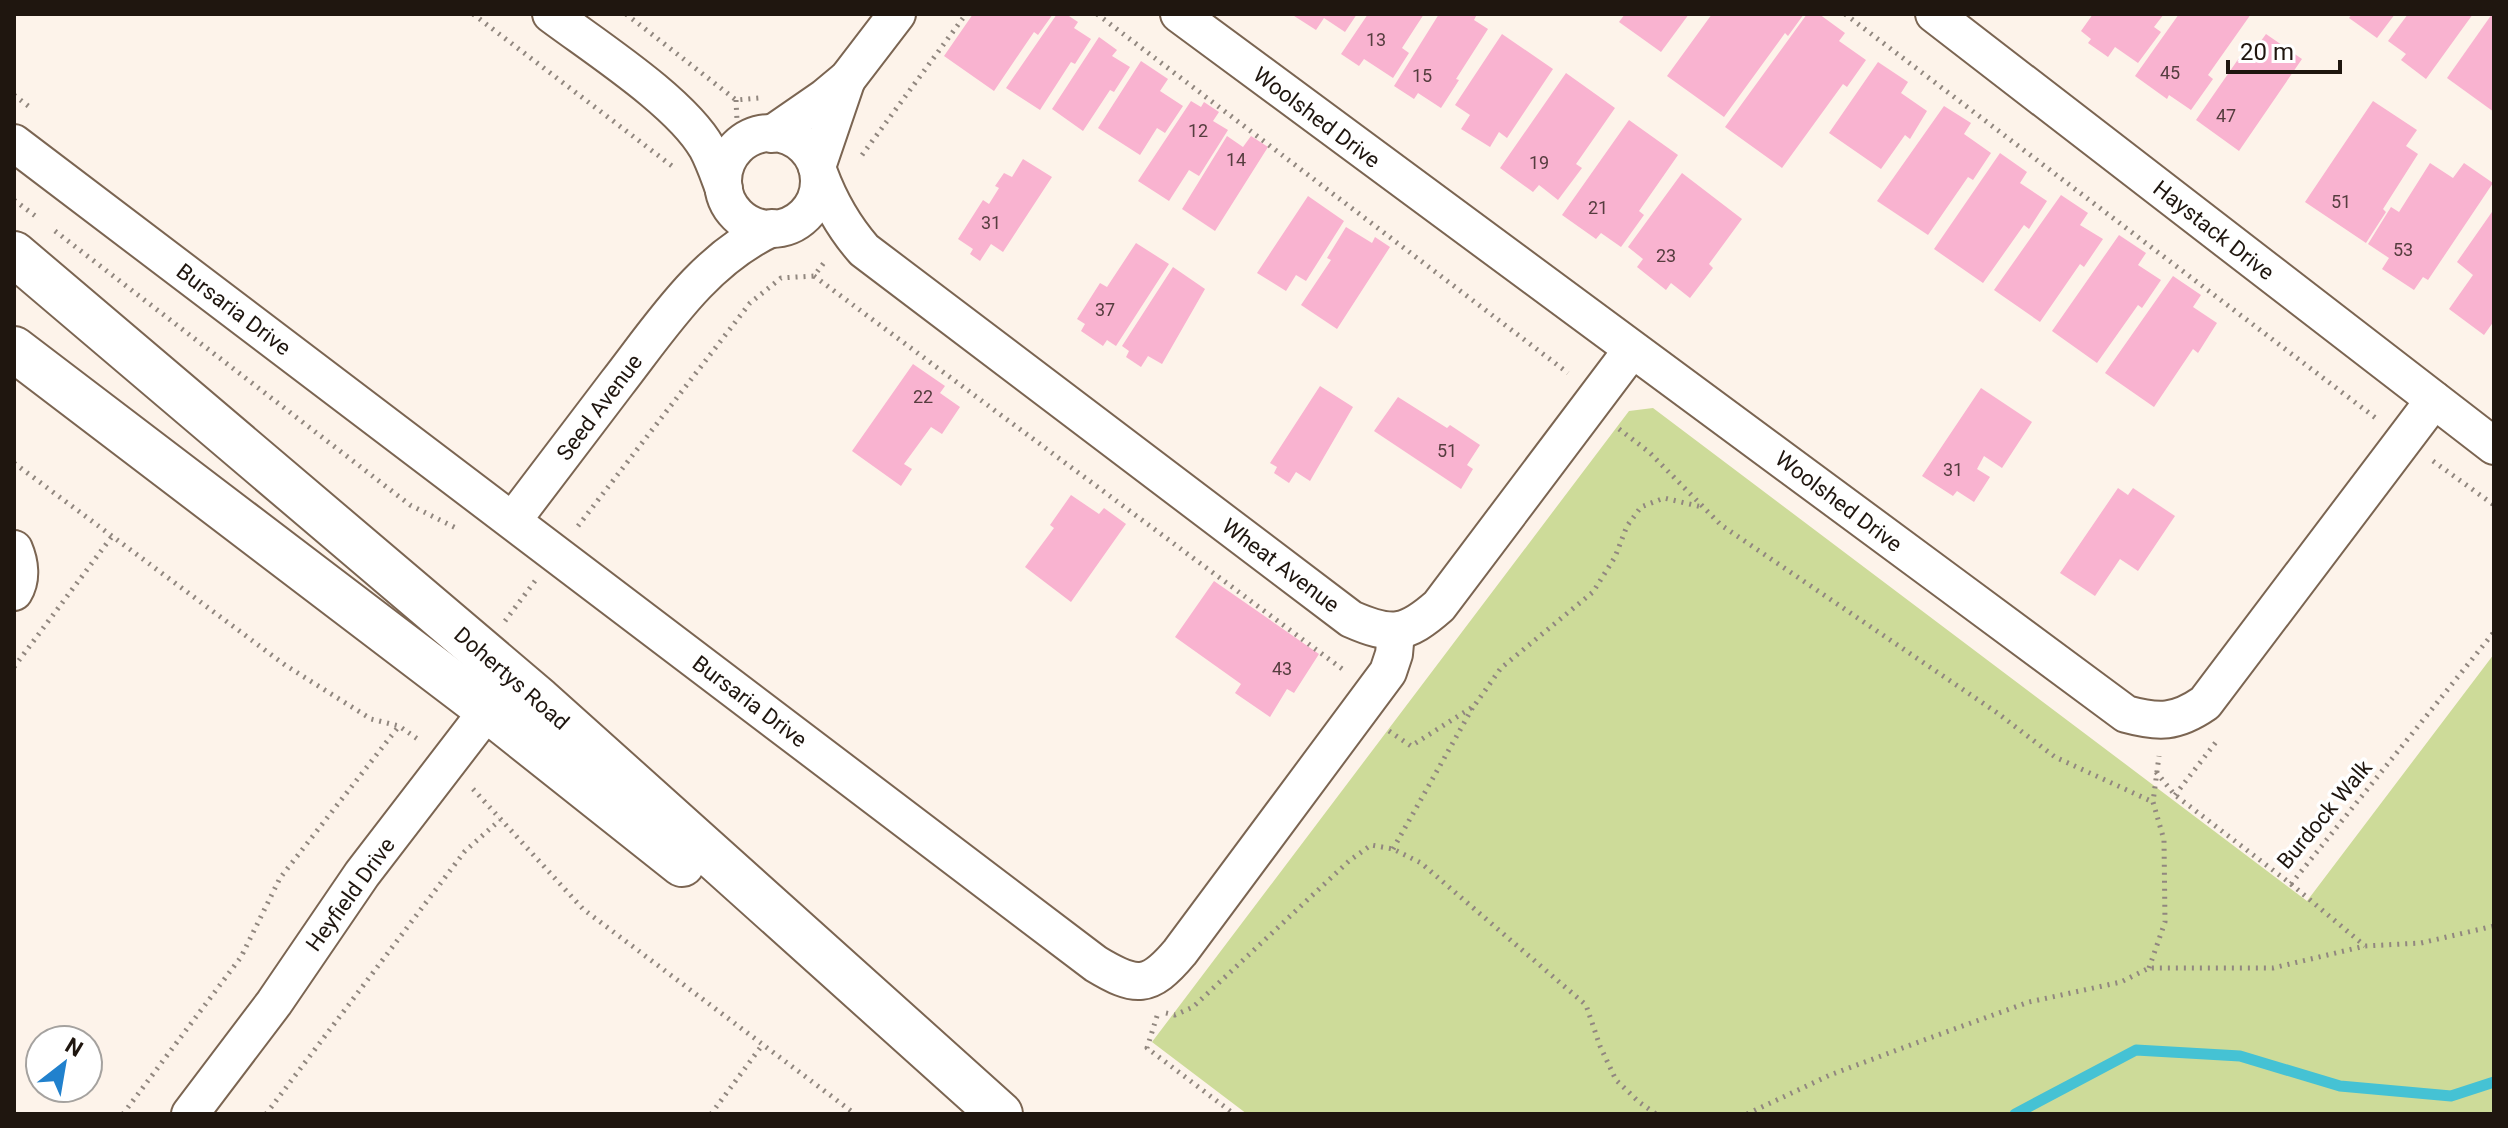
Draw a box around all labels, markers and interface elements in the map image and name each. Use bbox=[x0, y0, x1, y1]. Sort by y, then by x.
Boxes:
scale bar bbox=[2228, 24, 2340, 74]
house number: 13 bbox=[1366, 29, 1386, 50]
text: 20 m bbox=[2240, 38, 2294, 66]
street label: Woolshed Drive bbox=[1248, 62, 1385, 173]
house number: 45 bbox=[2160, 62, 2180, 83]
house number: 15 bbox=[1412, 65, 1432, 86]
house number: 47 bbox=[2216, 105, 2236, 126]
house number: 12 bbox=[1188, 120, 1208, 141]
house number: 14 bbox=[1226, 149, 1246, 170]
house number: 19 bbox=[1529, 152, 1549, 173]
street label: Haystack Drive bbox=[2148, 176, 2279, 285]
house number: 51 bbox=[2331, 191, 2351, 212]
house number: 21 bbox=[1588, 197, 1608, 218]
house number: 31 bbox=[981, 212, 1001, 233]
house number: 53 bbox=[2393, 239, 2413, 260]
house number: 23 bbox=[1656, 245, 1676, 266]
street label: Bursaria Drive bbox=[172, 258, 296, 360]
house number: 37 bbox=[1095, 299, 1115, 320]
street label: Seed Avenue bbox=[551, 349, 647, 465]
house number: 22 bbox=[913, 386, 933, 407]
house number: 51 bbox=[1437, 440, 1457, 461]
street label: Woolshed Drive bbox=[1770, 446, 1907, 557]
house number: 31 bbox=[1943, 459, 1963, 480]
street label: Wheat Avenue bbox=[1217, 513, 1344, 617]
street label: Dohertys Road bbox=[449, 622, 574, 735]
street label: Bursaria Drive bbox=[688, 650, 812, 752]
house number: 43 bbox=[1272, 658, 1292, 679]
street label: Burdock Walk bbox=[2272, 754, 2378, 874]
street label: Heyfield Drive bbox=[301, 833, 400, 956]
north arrow bbox=[24, 1024, 104, 1104]
text: N bbox=[61, 1033, 87, 1062]

